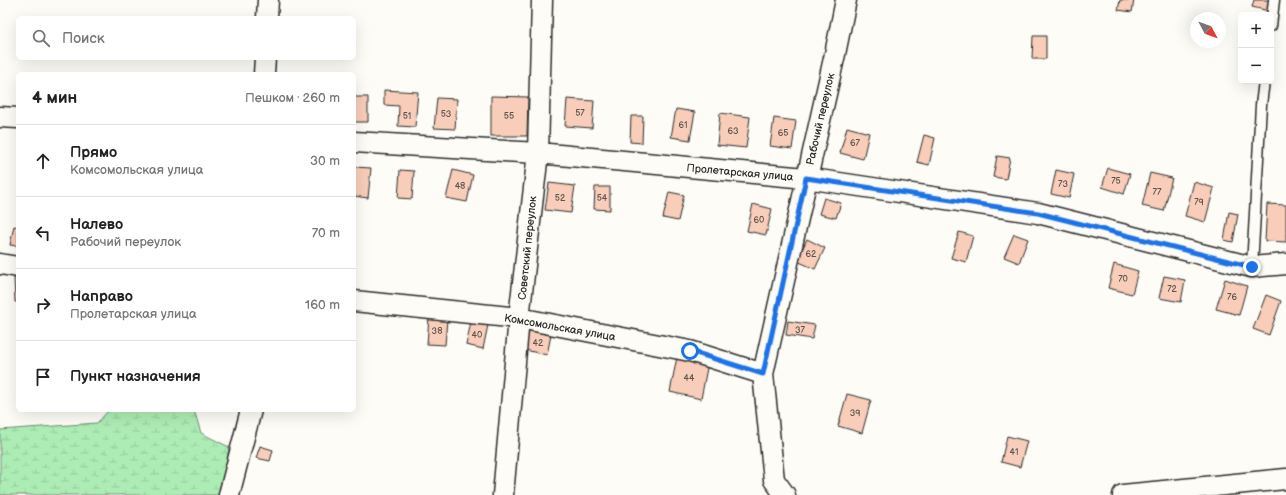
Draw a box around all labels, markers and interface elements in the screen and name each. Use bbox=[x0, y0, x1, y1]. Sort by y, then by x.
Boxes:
north arrow bbox=[1190, 12, 1226, 48]
map controls bbox=[1238, 12, 1274, 84]
button: + bbox=[1238, 12, 1274, 48]
search box bbox=[16, 16, 356, 60]
icon: search bbox=[30, 27, 52, 49]
text: Поиск bbox=[62, 29, 105, 48]
button: − bbox=[1238, 48, 1274, 84]
street label: Рабочий переулок bbox=[804, 72, 837, 166]
text: 4 мин bbox=[32, 88, 77, 108]
text: Пешком · 260 m bbox=[245, 90, 340, 106]
house number: 57 bbox=[575, 108, 585, 119]
house number: 53 bbox=[441, 109, 452, 120]
house number: 51 bbox=[403, 111, 411, 122]
house number: 55 bbox=[504, 111, 514, 122]
house number: 61 bbox=[679, 120, 687, 131]
house number: 63 bbox=[727, 126, 739, 137]
house number: 65 bbox=[778, 128, 788, 139]
house number: 67 bbox=[850, 138, 861, 149]
text: Прямо bbox=[70, 143, 117, 162]
icon: ahead bbox=[32, 150, 54, 172]
text: 30 m bbox=[310, 153, 340, 169]
street label: Пролетарская улица bbox=[686, 161, 794, 184]
text: Комсомольская улица bbox=[70, 162, 203, 178]
house number: 75 bbox=[1111, 176, 1121, 187]
house number: 73 bbox=[1058, 179, 1068, 190]
house number: 48 bbox=[455, 181, 465, 192]
house number: 77 bbox=[1153, 187, 1162, 198]
house number: 52 bbox=[555, 193, 566, 204]
house number: 54 bbox=[597, 193, 608, 204]
street label: Советский переулок bbox=[516, 195, 539, 301]
house number: 79 bbox=[1194, 197, 1204, 208]
text: Налево bbox=[70, 215, 123, 234]
house number: 60 bbox=[754, 215, 764, 226]
icon: left bbox=[32, 222, 54, 244]
text: 70 m bbox=[312, 225, 340, 241]
text: Рабочий переулок bbox=[70, 234, 181, 250]
house number: 62 bbox=[806, 249, 817, 260]
route end bbox=[1243, 258, 1261, 276]
house number: 70 bbox=[1118, 274, 1128, 285]
house number: 72 bbox=[1167, 284, 1178, 295]
text: Направо bbox=[70, 287, 133, 306]
house number: 76 bbox=[1227, 292, 1237, 303]
icon: right bbox=[32, 294, 54, 316]
text: 160 m bbox=[305, 297, 340, 313]
text: Пролетарская улица bbox=[70, 306, 197, 322]
street label: Комсомольская улица bbox=[503, 311, 617, 344]
house number: 37 bbox=[795, 325, 806, 336]
house number: 38 bbox=[432, 326, 442, 337]
house number: 40 bbox=[472, 330, 482, 341]
house number: 42 bbox=[533, 338, 544, 349]
route start bbox=[681, 342, 699, 360]
icon: arrive bbox=[32, 366, 54, 388]
text: Пункт назначения bbox=[70, 367, 201, 386]
house number: 44 bbox=[684, 373, 695, 384]
house number: 39 bbox=[850, 408, 860, 419]
house number: 41 bbox=[1010, 447, 1018, 458]

